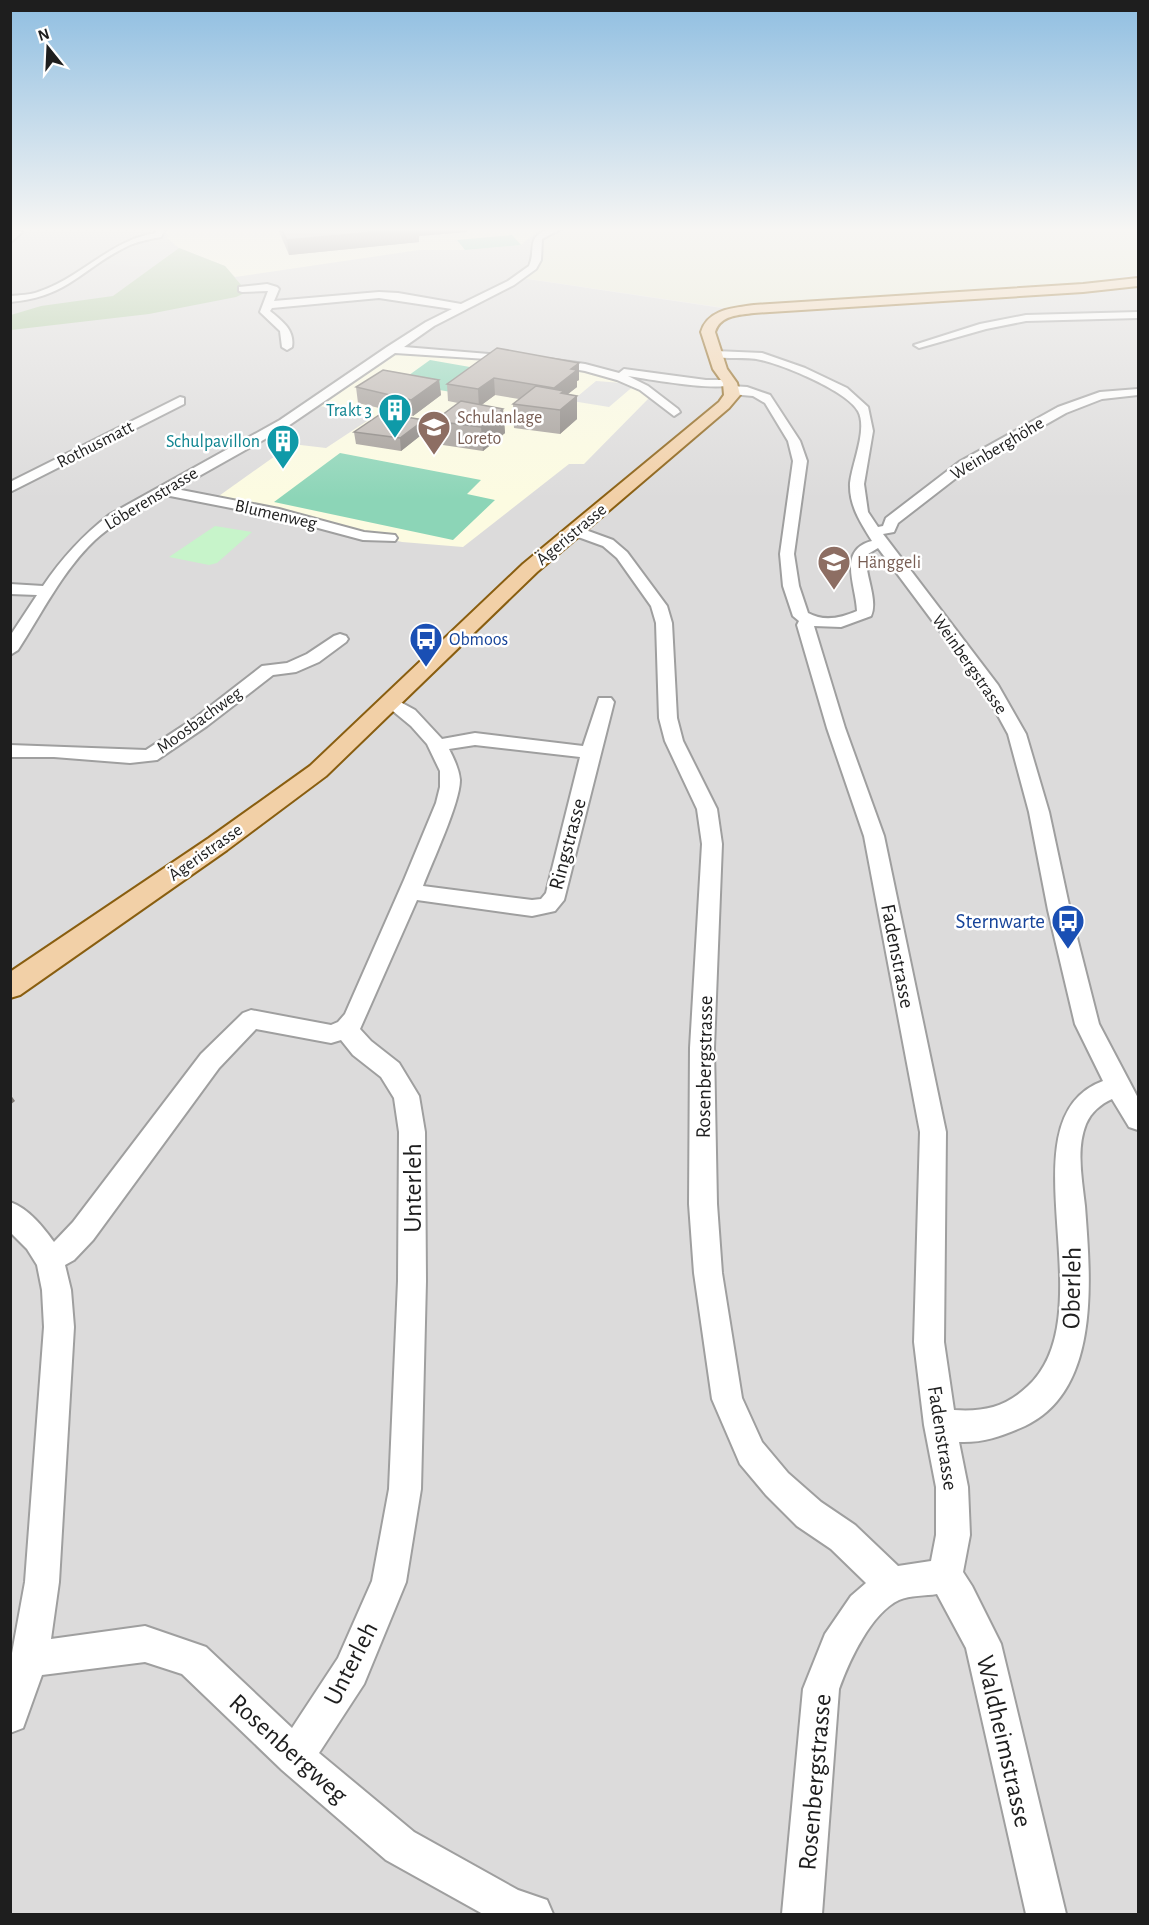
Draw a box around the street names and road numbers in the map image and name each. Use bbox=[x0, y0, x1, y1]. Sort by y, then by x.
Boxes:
street label: Weinberghöhe bbox=[948, 414, 1047, 484]
street label: Rothusmatt bbox=[54, 418, 137, 472]
street label: Löberenstrasse bbox=[102, 464, 201, 534]
street label: Blumenweg bbox=[233, 497, 319, 533]
street label: Ägeristrasse bbox=[532, 499, 610, 569]
street label: Weinbergstrasse bbox=[928, 611, 1010, 718]
street label: Moosbachweg bbox=[154, 684, 246, 758]
street label: Ringstrasse bbox=[545, 796, 590, 892]
street label: Ägeristrasse bbox=[164, 819, 246, 885]
street label: Fadenstrasse bbox=[877, 902, 918, 1010]
street label: Rosenbergstrasse bbox=[693, 995, 716, 1139]
street label: Unterleh bbox=[400, 1143, 426, 1233]
street label: Oberleh bbox=[1058, 1247, 1086, 1329]
street label: Fadenstrasse bbox=[924, 1384, 961, 1492]
street label: Unterleh bbox=[319, 1618, 383, 1709]
street label: Waldheimstrasse bbox=[972, 1653, 1036, 1830]
street label: Rosenbergweg bbox=[224, 1689, 353, 1809]
street label: Rosenbergstrasse bbox=[794, 1693, 836, 1871]

